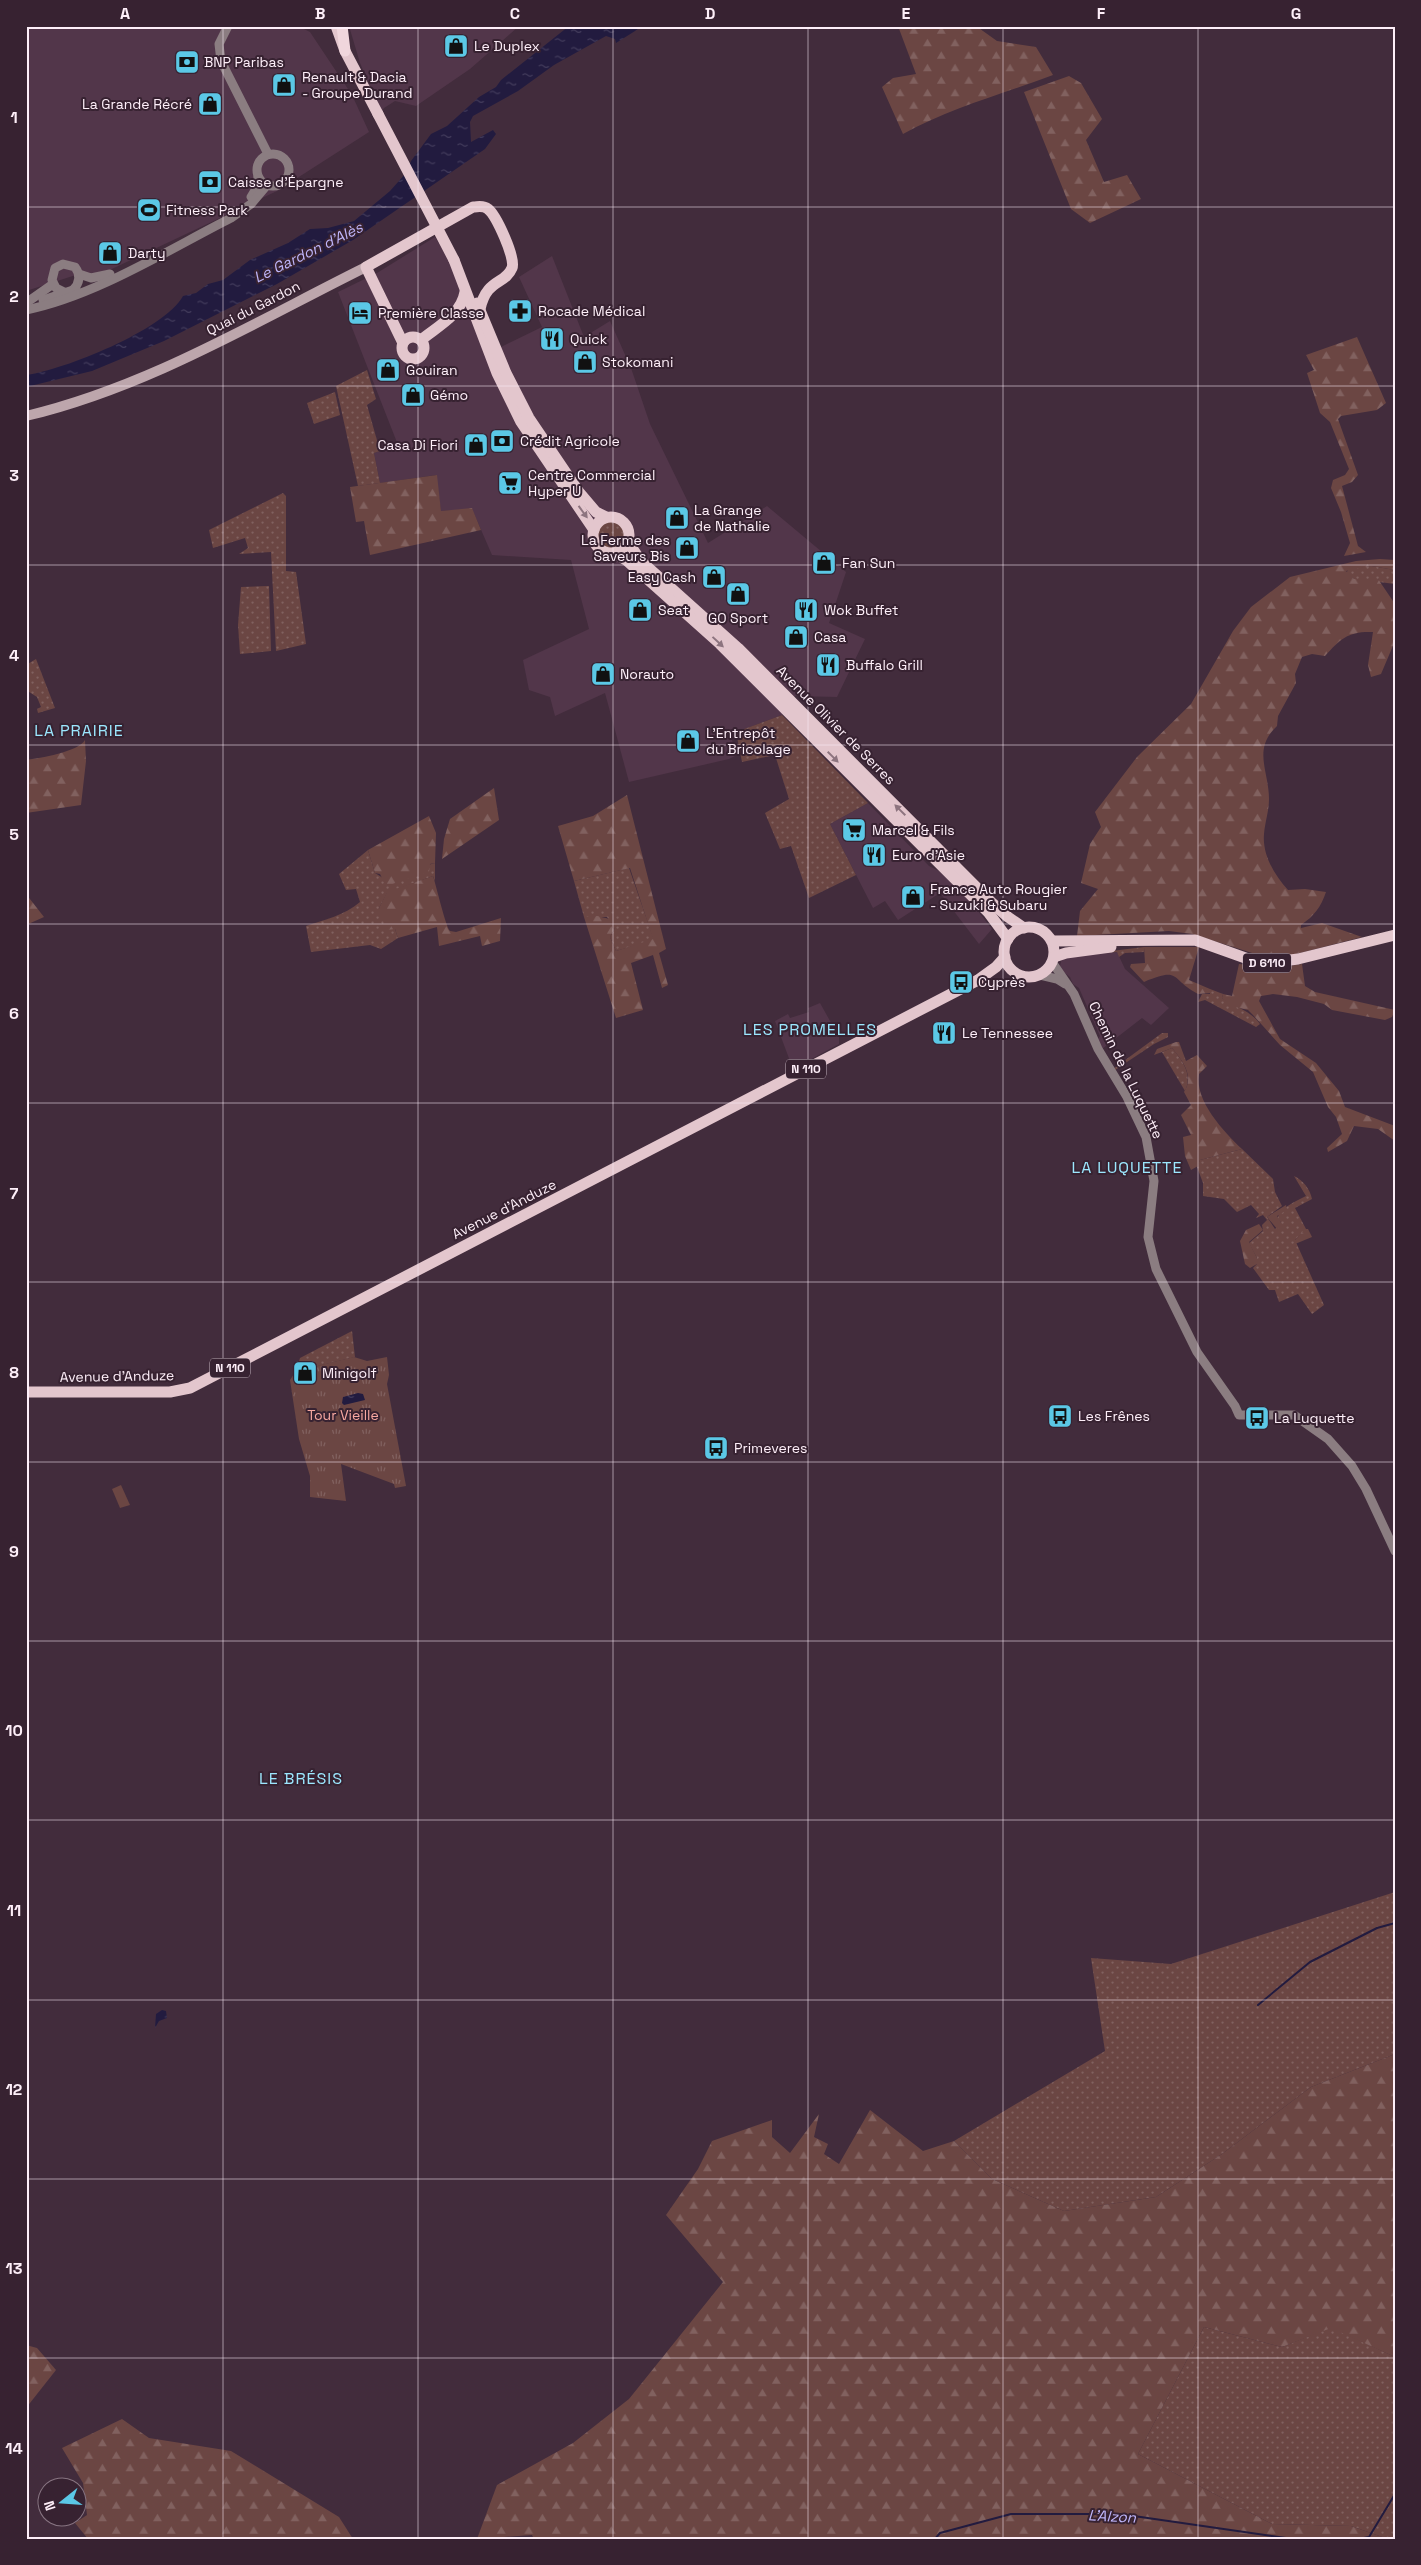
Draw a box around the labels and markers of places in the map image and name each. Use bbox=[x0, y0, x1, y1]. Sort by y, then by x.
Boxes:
shop icon: Le Duplex bbox=[443, 33, 469, 59]
place label: Le Duplex bbox=[474, 37, 540, 55]
bank icon: BNP Paribas bbox=[174, 49, 200, 75]
place label: BNP Paribas bbox=[204, 53, 284, 71]
place label: Renault & Dacia - Groupe Durand bbox=[302, 68, 413, 102]
shop icon: Renault & Dacia - Groupe Durand bbox=[271, 72, 297, 98]
shop icon: La Grande Récré bbox=[197, 91, 223, 117]
place label: La Grande Récré bbox=[82, 95, 192, 113]
bank icon: Caisse d'Épargne bbox=[197, 169, 223, 195]
place label: Caisse d'Épargne bbox=[228, 173, 343, 191]
sports icon: Fitness Park bbox=[136, 197, 162, 223]
place label: Fitness Park bbox=[166, 201, 248, 219]
shop icon: Darty bbox=[97, 240, 123, 266]
place label: Darty bbox=[128, 244, 166, 262]
pharmacy icon: Rocade Médical bbox=[507, 298, 533, 324]
hotel icon: Première Classe bbox=[347, 300, 373, 326]
place label: Rocade Médical bbox=[538, 302, 645, 320]
place label: Première Classe bbox=[378, 304, 484, 322]
restaurant icon: Quick bbox=[539, 326, 565, 352]
place label: Quick bbox=[570, 330, 608, 348]
shop icon: Stokomani bbox=[572, 349, 598, 375]
place label: Stokomani bbox=[602, 353, 673, 371]
shop icon: Gouiran bbox=[375, 357, 401, 383]
place label: Gouiran bbox=[406, 361, 458, 379]
shop icon: Gémo bbox=[400, 382, 426, 408]
place label: Gémo bbox=[430, 386, 468, 404]
bank icon: Crédit Agricole bbox=[489, 428, 515, 454]
shop icon: Casa Di Fiori bbox=[463, 432, 489, 458]
place label: Crédit Agricole bbox=[520, 432, 620, 450]
place label: Casa Di Fiori bbox=[377, 436, 458, 454]
place label: Centre Commercial Hyper U bbox=[528, 466, 655, 500]
supermarket icon: Centre Commercial Hyper U bbox=[497, 470, 523, 496]
place label: La Grange de Nathalie bbox=[694, 501, 770, 535]
shop icon: La Grange de Nathalie bbox=[664, 505, 690, 531]
place label: La Ferme des Saveurs Bis bbox=[581, 531, 670, 565]
shop icon: La Ferme des Saveurs Bis bbox=[674, 535, 700, 561]
shop icon: Fan Sun bbox=[811, 550, 837, 576]
place label: Fan Sun bbox=[842, 554, 895, 572]
shop icon: Easy Cash bbox=[701, 564, 727, 590]
place label: Easy Cash bbox=[628, 568, 696, 586]
shop icon: GO Sport bbox=[725, 581, 751, 607]
shop icon: Seat bbox=[627, 597, 653, 623]
restaurant icon: Wok Buffet bbox=[793, 597, 819, 623]
place label: Seat bbox=[658, 601, 689, 619]
place label: Wok Buffet bbox=[824, 601, 898, 619]
place label: GO Sport bbox=[708, 609, 768, 627]
shop icon: Casa bbox=[783, 624, 809, 650]
place label: Casa bbox=[814, 628, 846, 646]
restaurant icon: Buffalo Grill bbox=[815, 652, 841, 678]
place label: Buffalo Grill bbox=[846, 656, 923, 674]
shop icon: Norauto bbox=[590, 661, 616, 687]
place label: Norauto bbox=[620, 665, 674, 683]
place label: L'Entrepôt du Bricolage bbox=[706, 724, 791, 758]
shop icon: L'Entrepôt du Bricolage bbox=[675, 728, 701, 754]
supermarket icon: Marcel & Fils bbox=[841, 817, 867, 843]
place label: Marcel & Fils bbox=[872, 821, 955, 839]
restaurant icon: Euro d'Asie bbox=[861, 842, 887, 868]
place label: Euro d'Asie bbox=[892, 846, 965, 864]
place label: France Auto Rougier - Suzuki & Subaru bbox=[930, 880, 1067, 914]
shop icon: France Auto Rougier - Suzuki & Subaru bbox=[900, 884, 926, 910]
bus stop icon: Cyprès bbox=[948, 969, 974, 995]
place label: Cyprès bbox=[978, 973, 1025, 991]
restaurant icon: Le Tennessee bbox=[931, 1020, 957, 1046]
place label: Le Tennessee bbox=[962, 1024, 1053, 1042]
shop icon: Minigolf bbox=[292, 1360, 318, 1386]
place label: Minigolf bbox=[322, 1364, 377, 1382]
bus stop icon: Les Frênes bbox=[1047, 1403, 1073, 1429]
bus stop icon: La Luquette bbox=[1244, 1405, 1270, 1431]
place label: Les Frênes bbox=[1078, 1407, 1150, 1425]
place label: La Luquette bbox=[1274, 1409, 1355, 1427]
bus stop icon: Primeveres bbox=[703, 1435, 729, 1461]
place label: Primeveres bbox=[734, 1439, 807, 1457]

